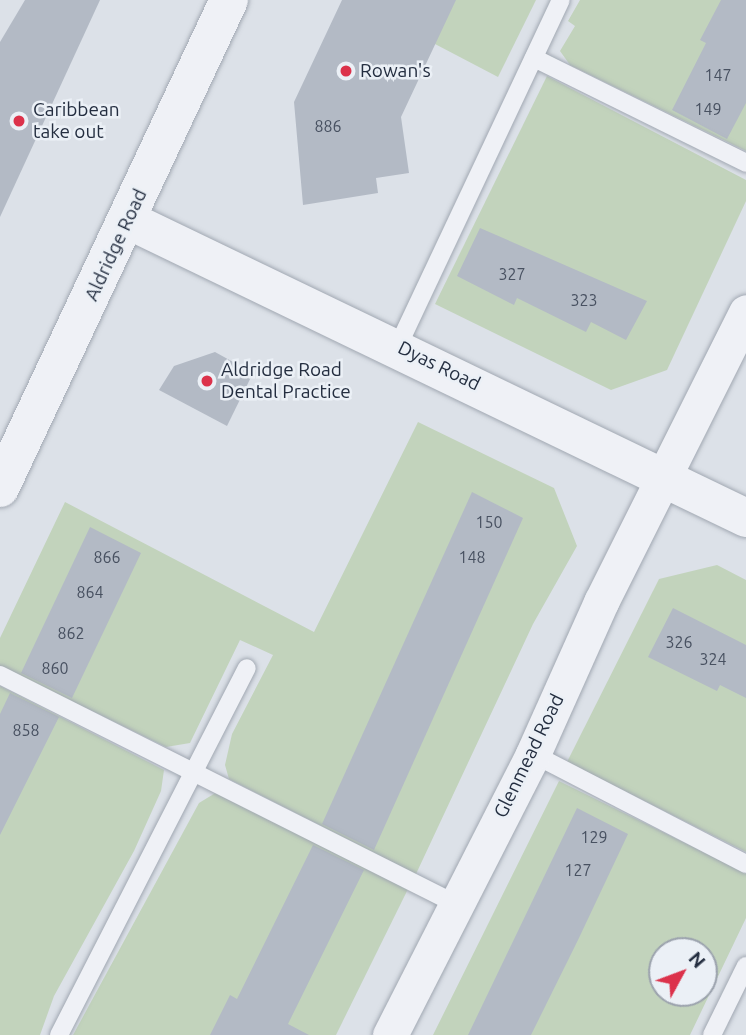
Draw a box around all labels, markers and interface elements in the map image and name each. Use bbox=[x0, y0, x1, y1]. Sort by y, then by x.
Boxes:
place label: Rowan's bbox=[360, 60, 431, 82]
marker: Rowan's bbox=[338, 63, 354, 79]
house number: 147 bbox=[704, 65, 732, 85]
place label: Caribbean take out bbox=[33, 99, 120, 143]
house number: 149 bbox=[694, 99, 722, 119]
marker: Caribbean take out bbox=[11, 113, 27, 129]
house number: 886 bbox=[314, 116, 342, 136]
street label: Aldridge Road bbox=[80, 185, 152, 305]
house number: 327 bbox=[498, 264, 526, 284]
house number: 323 bbox=[570, 290, 598, 310]
street label: Dyas Road bbox=[394, 336, 484, 396]
place label: Aldridge Road Dental Practice bbox=[221, 359, 351, 403]
marker: Aldridge Road Dental Practice bbox=[199, 373, 215, 389]
house number: 150 bbox=[475, 512, 503, 532]
house number: 866 bbox=[93, 547, 121, 567]
house number: 148 bbox=[458, 547, 486, 567]
house number: 864 bbox=[76, 582, 104, 602]
house number: 862 bbox=[57, 623, 85, 643]
house number: 326 bbox=[665, 632, 693, 652]
house number: 324 bbox=[699, 649, 727, 669]
house number: 860 bbox=[41, 658, 69, 678]
street label: Glenmead Road bbox=[489, 690, 569, 822]
house number: 858 bbox=[12, 720, 40, 740]
house number: 129 bbox=[580, 827, 608, 847]
house number: 127 bbox=[564, 860, 592, 880]
north arrow bbox=[648, 937, 718, 1007]
text: N bbox=[684, 947, 710, 972]

